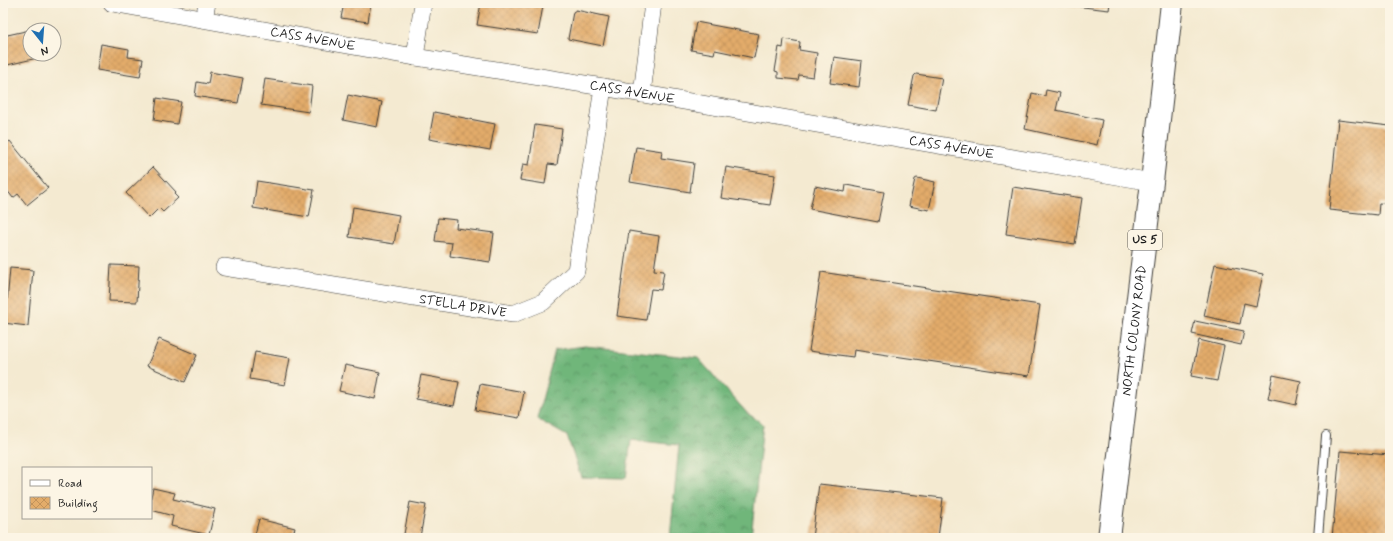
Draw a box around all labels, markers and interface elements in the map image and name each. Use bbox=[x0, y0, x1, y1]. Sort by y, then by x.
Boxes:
north arrow bbox=[22, 22, 62, 62]
street label: CASS AVENUE bbox=[269, 23, 357, 55]
text: N bbox=[39, 43, 50, 58]
street label: CASS AVENUE bbox=[589, 77, 676, 108]
street label: CASS AVENUE bbox=[908, 132, 995, 163]
road number: US 5 bbox=[1128, 230, 1162, 250]
street label: NORTH COLONY ROAD bbox=[1118, 264, 1150, 397]
street label: STELLA DRIVE bbox=[418, 290, 508, 321]
legend bbox=[22, 467, 152, 519]
text: Road bbox=[58, 476, 82, 492]
text: Building bbox=[58, 496, 98, 513]

